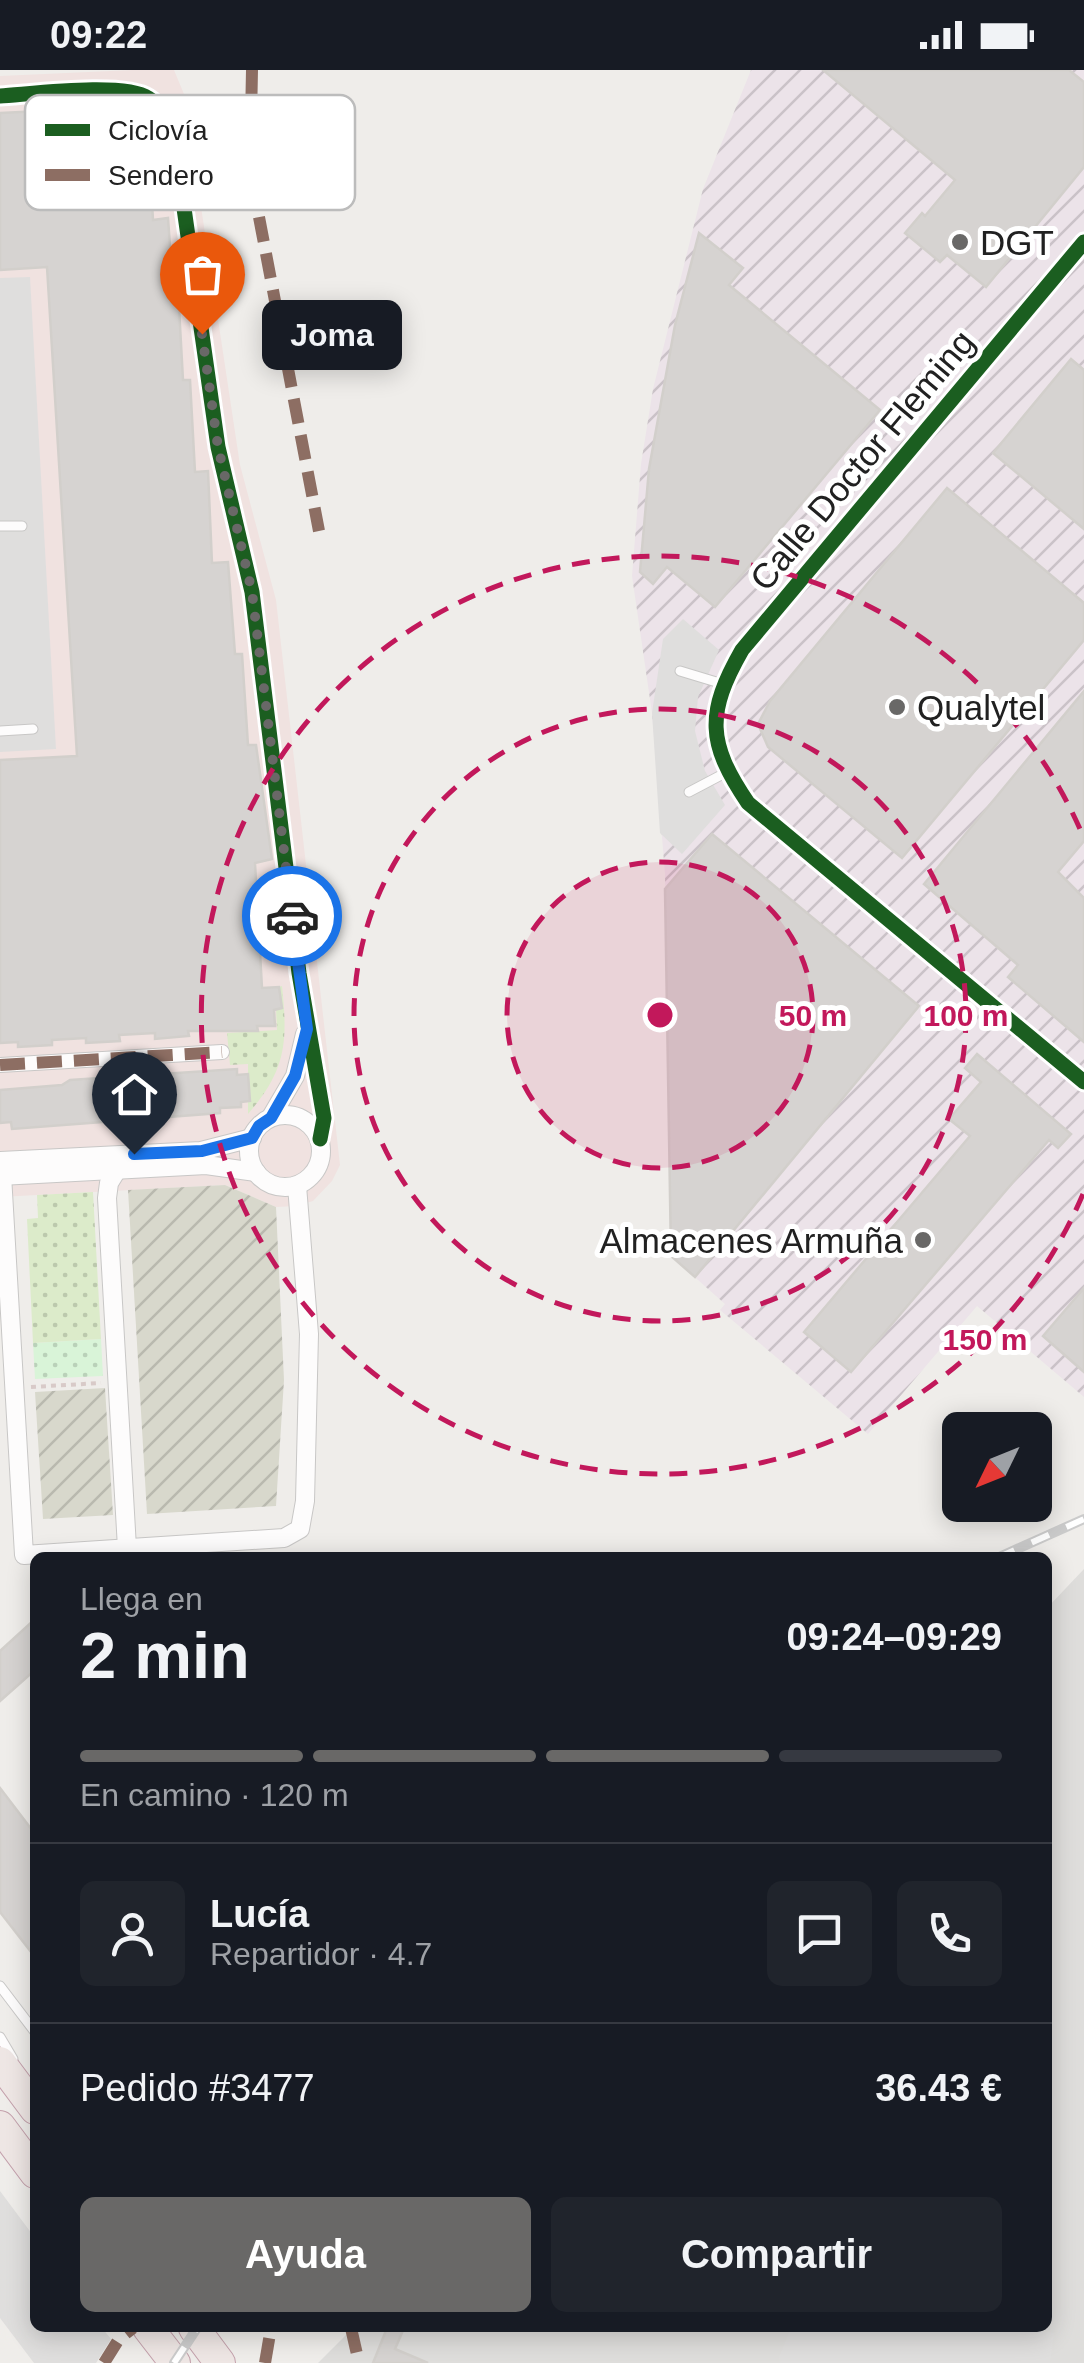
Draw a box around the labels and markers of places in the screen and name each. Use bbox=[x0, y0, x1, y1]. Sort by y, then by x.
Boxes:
place label: DGT bbox=[980, 223, 1054, 262]
marker: DGT bbox=[949, 231, 971, 253]
pin bbox=[160, 232, 245, 335]
callout: Joma bbox=[262, 299, 402, 369]
place label: Qualytel bbox=[917, 688, 1045, 727]
marker: Qualytel bbox=[886, 696, 908, 718]
centre of rings bbox=[642, 997, 678, 1033]
pin bbox=[92, 1052, 177, 1155]
place label: Almacenes Armuña bbox=[600, 1221, 904, 1260]
marker: Almacenes Armuña bbox=[912, 1229, 934, 1251]

